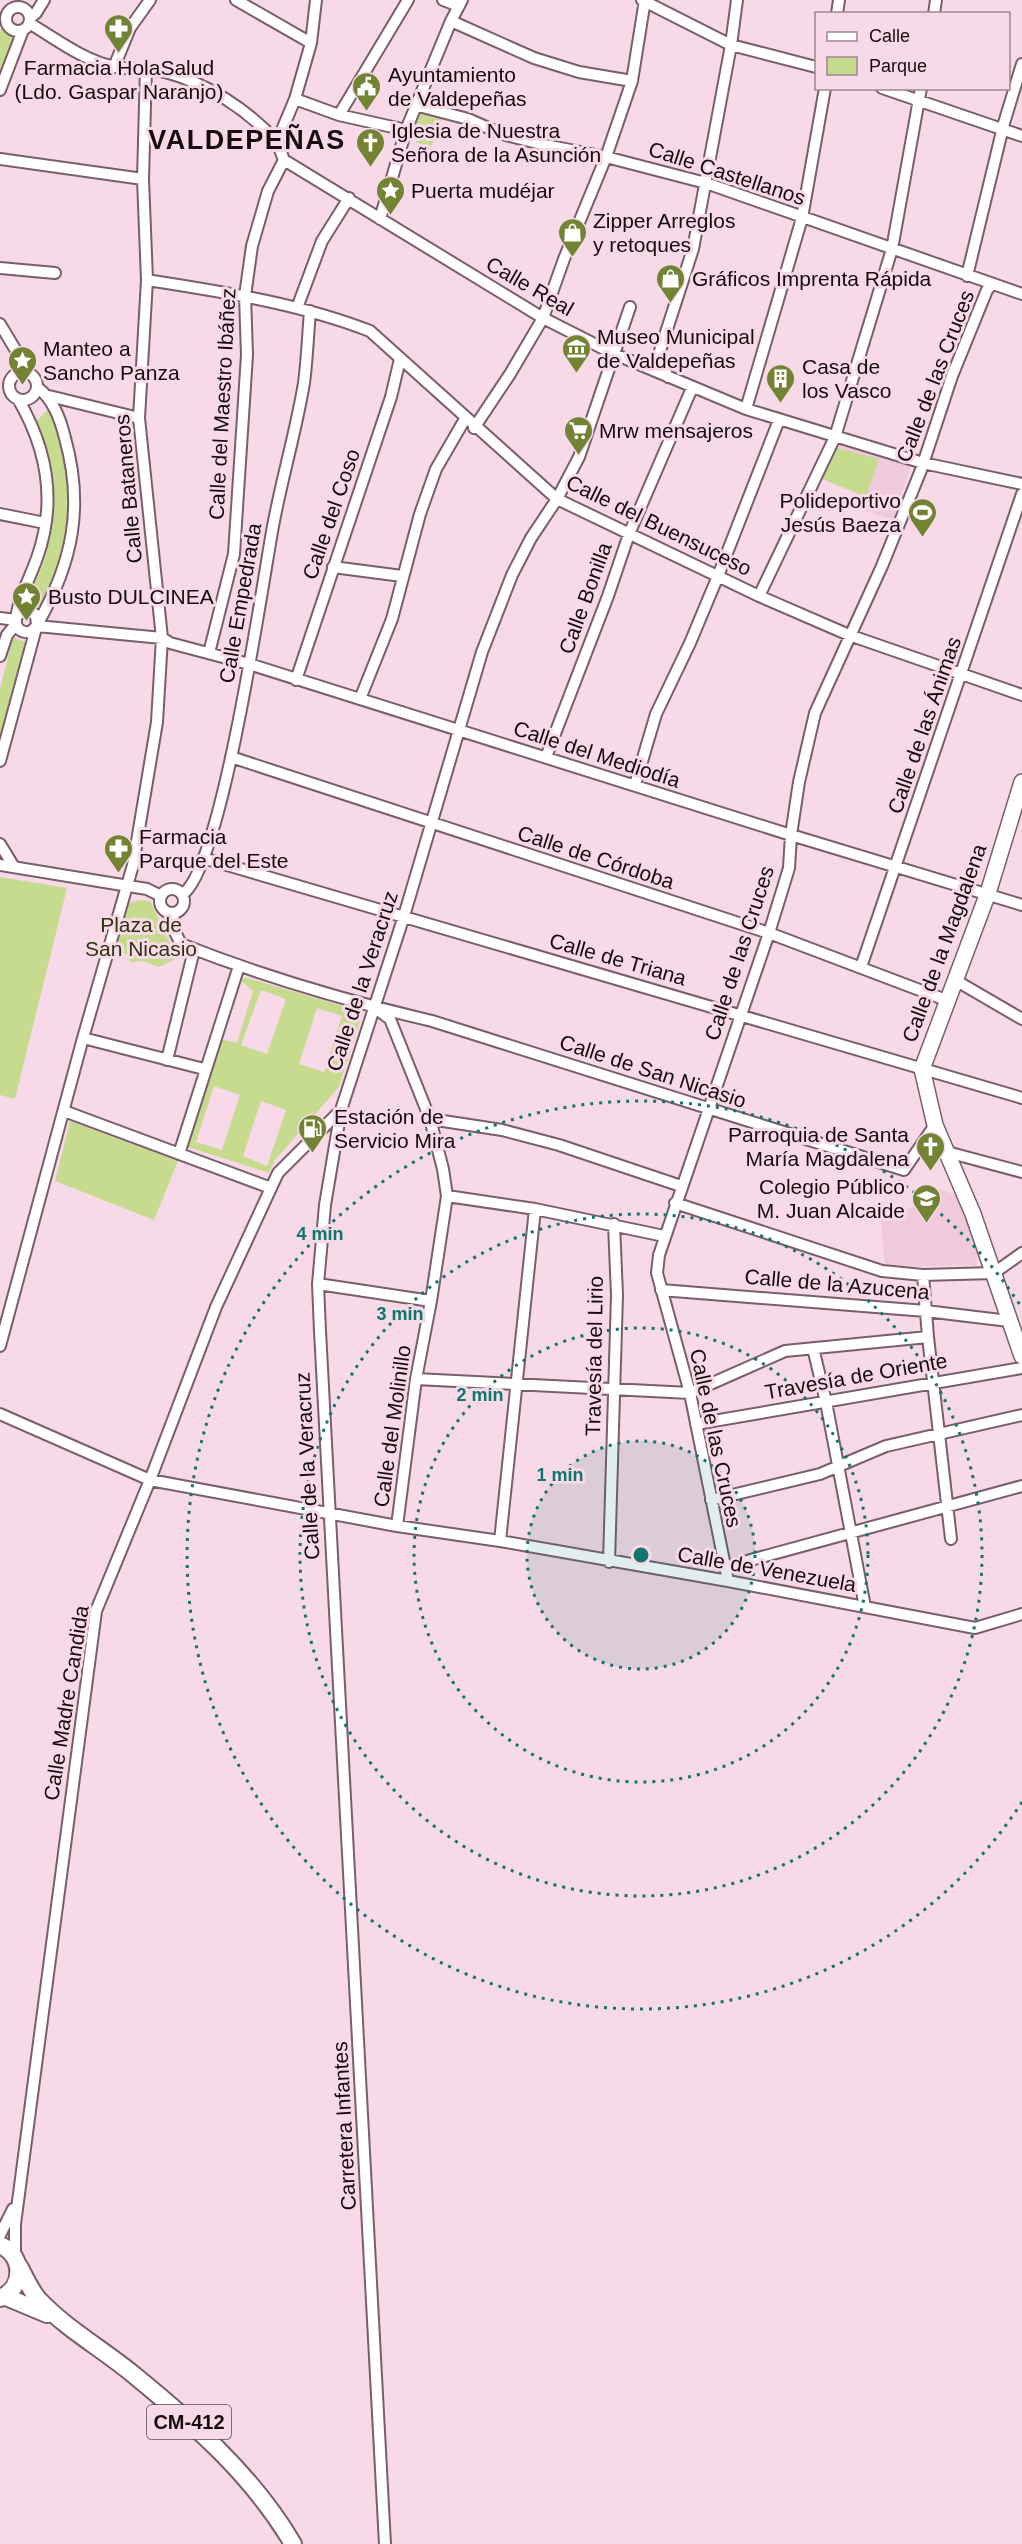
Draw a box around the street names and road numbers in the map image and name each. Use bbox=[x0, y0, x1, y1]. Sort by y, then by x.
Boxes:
street label: Calle Castellanos bbox=[646, 137, 808, 209]
street label: Calle Real bbox=[482, 252, 578, 320]
street label: Calle del Maestro Ibáñez bbox=[204, 287, 240, 521]
street label: Calle de las Cruces bbox=[892, 287, 978, 465]
street label: Calle Bataneros bbox=[110, 414, 146, 564]
street label: Calle del Coso bbox=[298, 446, 364, 582]
street label: Calle del Buensuceso bbox=[563, 470, 755, 580]
street label: Calle Empedrada bbox=[215, 521, 265, 685]
street label: Calle Bonilla bbox=[554, 539, 616, 657]
street label: Calle de las Ánimas bbox=[883, 634, 965, 816]
street label: Calle del Mediodía bbox=[511, 716, 684, 792]
street label: Calle de Córdoba bbox=[515, 821, 678, 893]
street label: Calle de la Magdalena bbox=[897, 841, 991, 1045]
street label: Calle de las Cruces bbox=[700, 863, 778, 1043]
street label: Calle de la Veracruz bbox=[322, 888, 402, 1074]
street label: Calle de Triana bbox=[547, 928, 689, 990]
street label: Calle de San Nicasio bbox=[557, 1030, 749, 1112]
street label: Calle de la Azucena bbox=[744, 1264, 931, 1304]
street label: Travesía del Lirio bbox=[581, 1276, 607, 1436]
street label: Calle del Molinillo bbox=[369, 1343, 415, 1509]
street label: Calle de las Cruces bbox=[686, 1347, 746, 1529]
street label: Travesía de Oriente bbox=[763, 1349, 949, 1403]
street label: Calle de la Veracruz bbox=[291, 1372, 323, 1560]
street label: Calle de Venezuela bbox=[676, 1542, 858, 1596]
street label: Calle Madre Candida bbox=[39, 1603, 93, 1802]
street label: Carretera Infantes bbox=[328, 2041, 360, 2211]
road number: CM-412 bbox=[147, 2405, 231, 2439]

